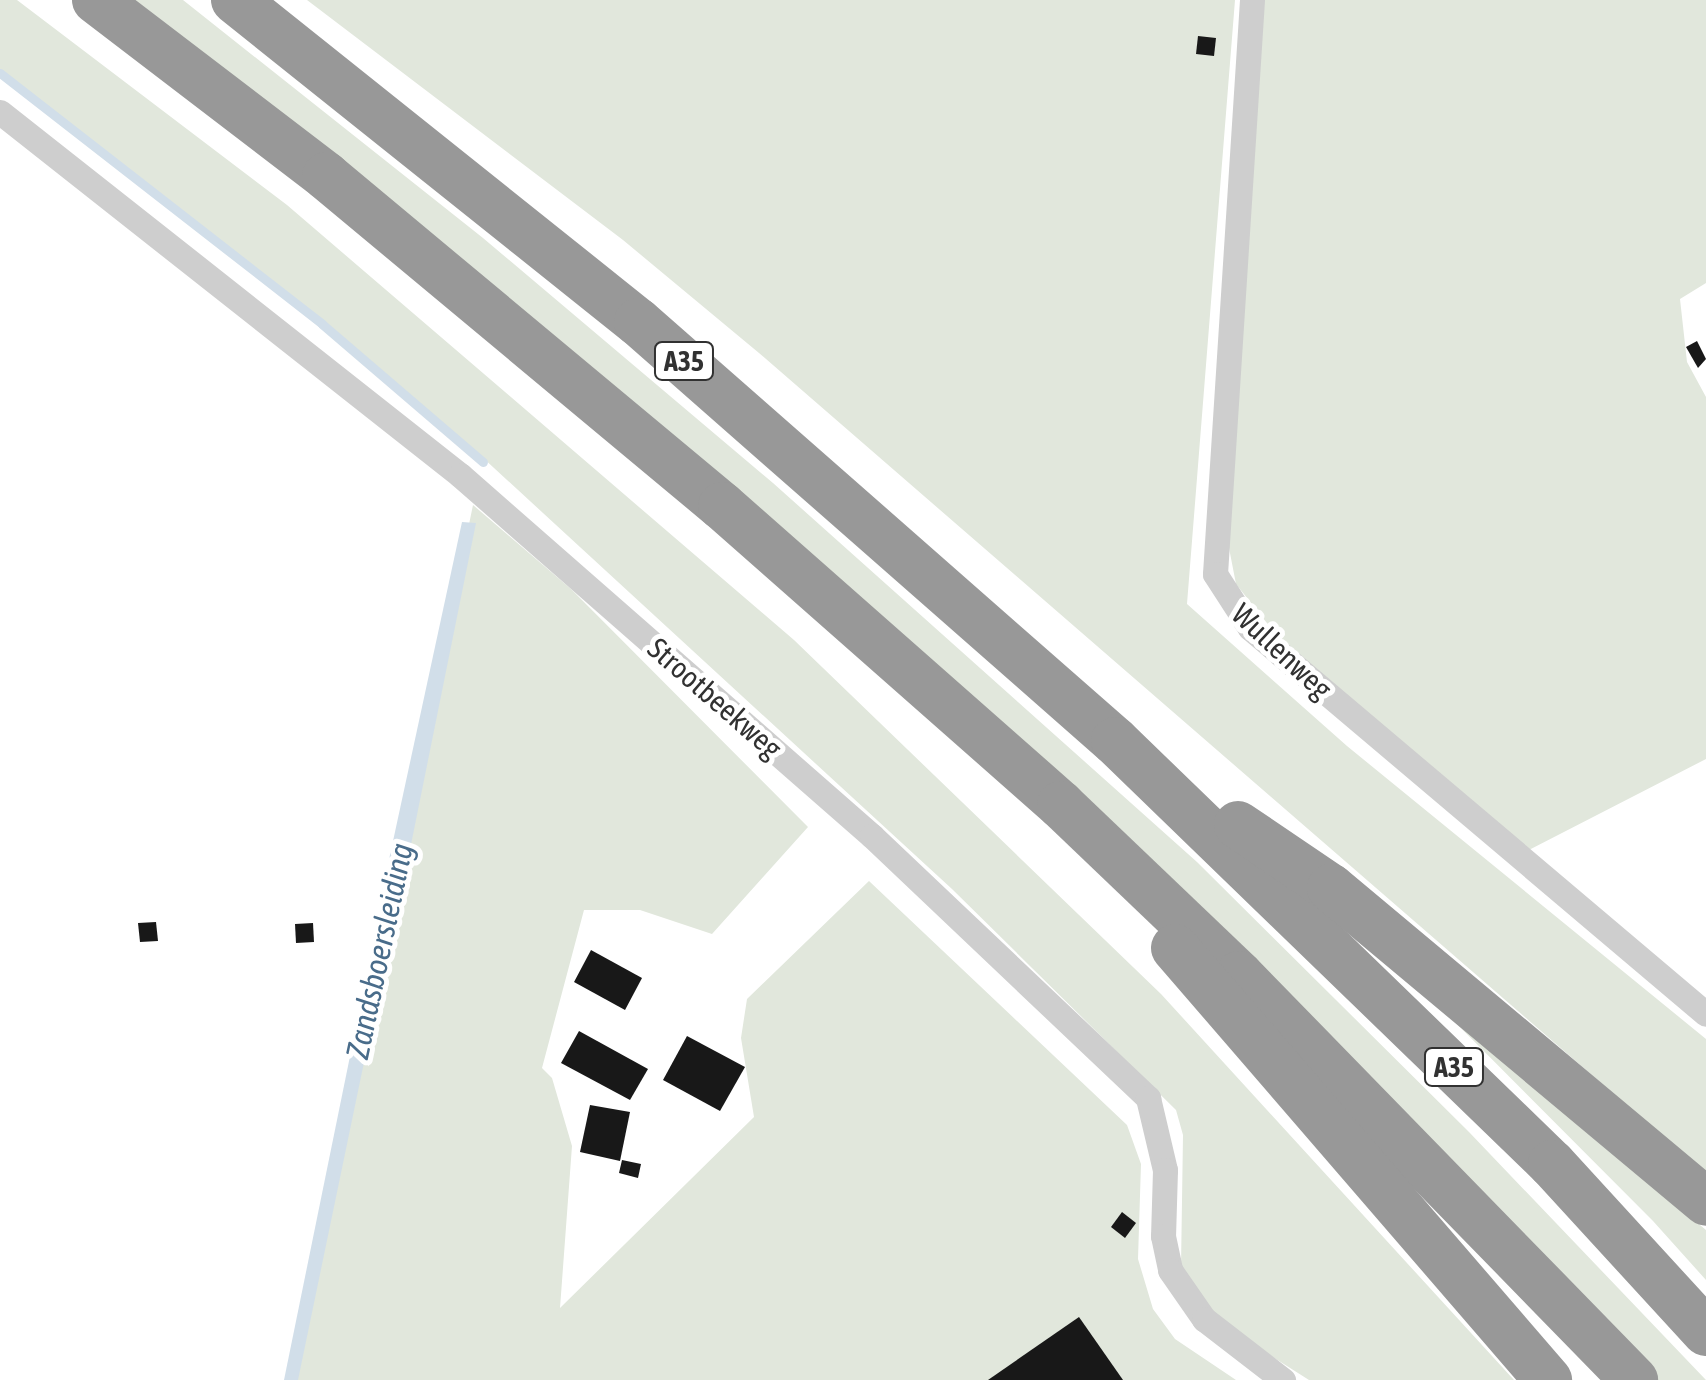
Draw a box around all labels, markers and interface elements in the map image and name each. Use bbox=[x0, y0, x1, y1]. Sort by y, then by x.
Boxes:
road number: A35 bbox=[652, 338, 716, 384]
street label: Wullenweg bbox=[1224, 596, 1340, 706]
street label: Strootbeekweg bbox=[641, 630, 789, 766]
water label: Zandsboersleiding bbox=[338, 840, 422, 1062]
road number: A35 bbox=[1422, 1044, 1486, 1090]

